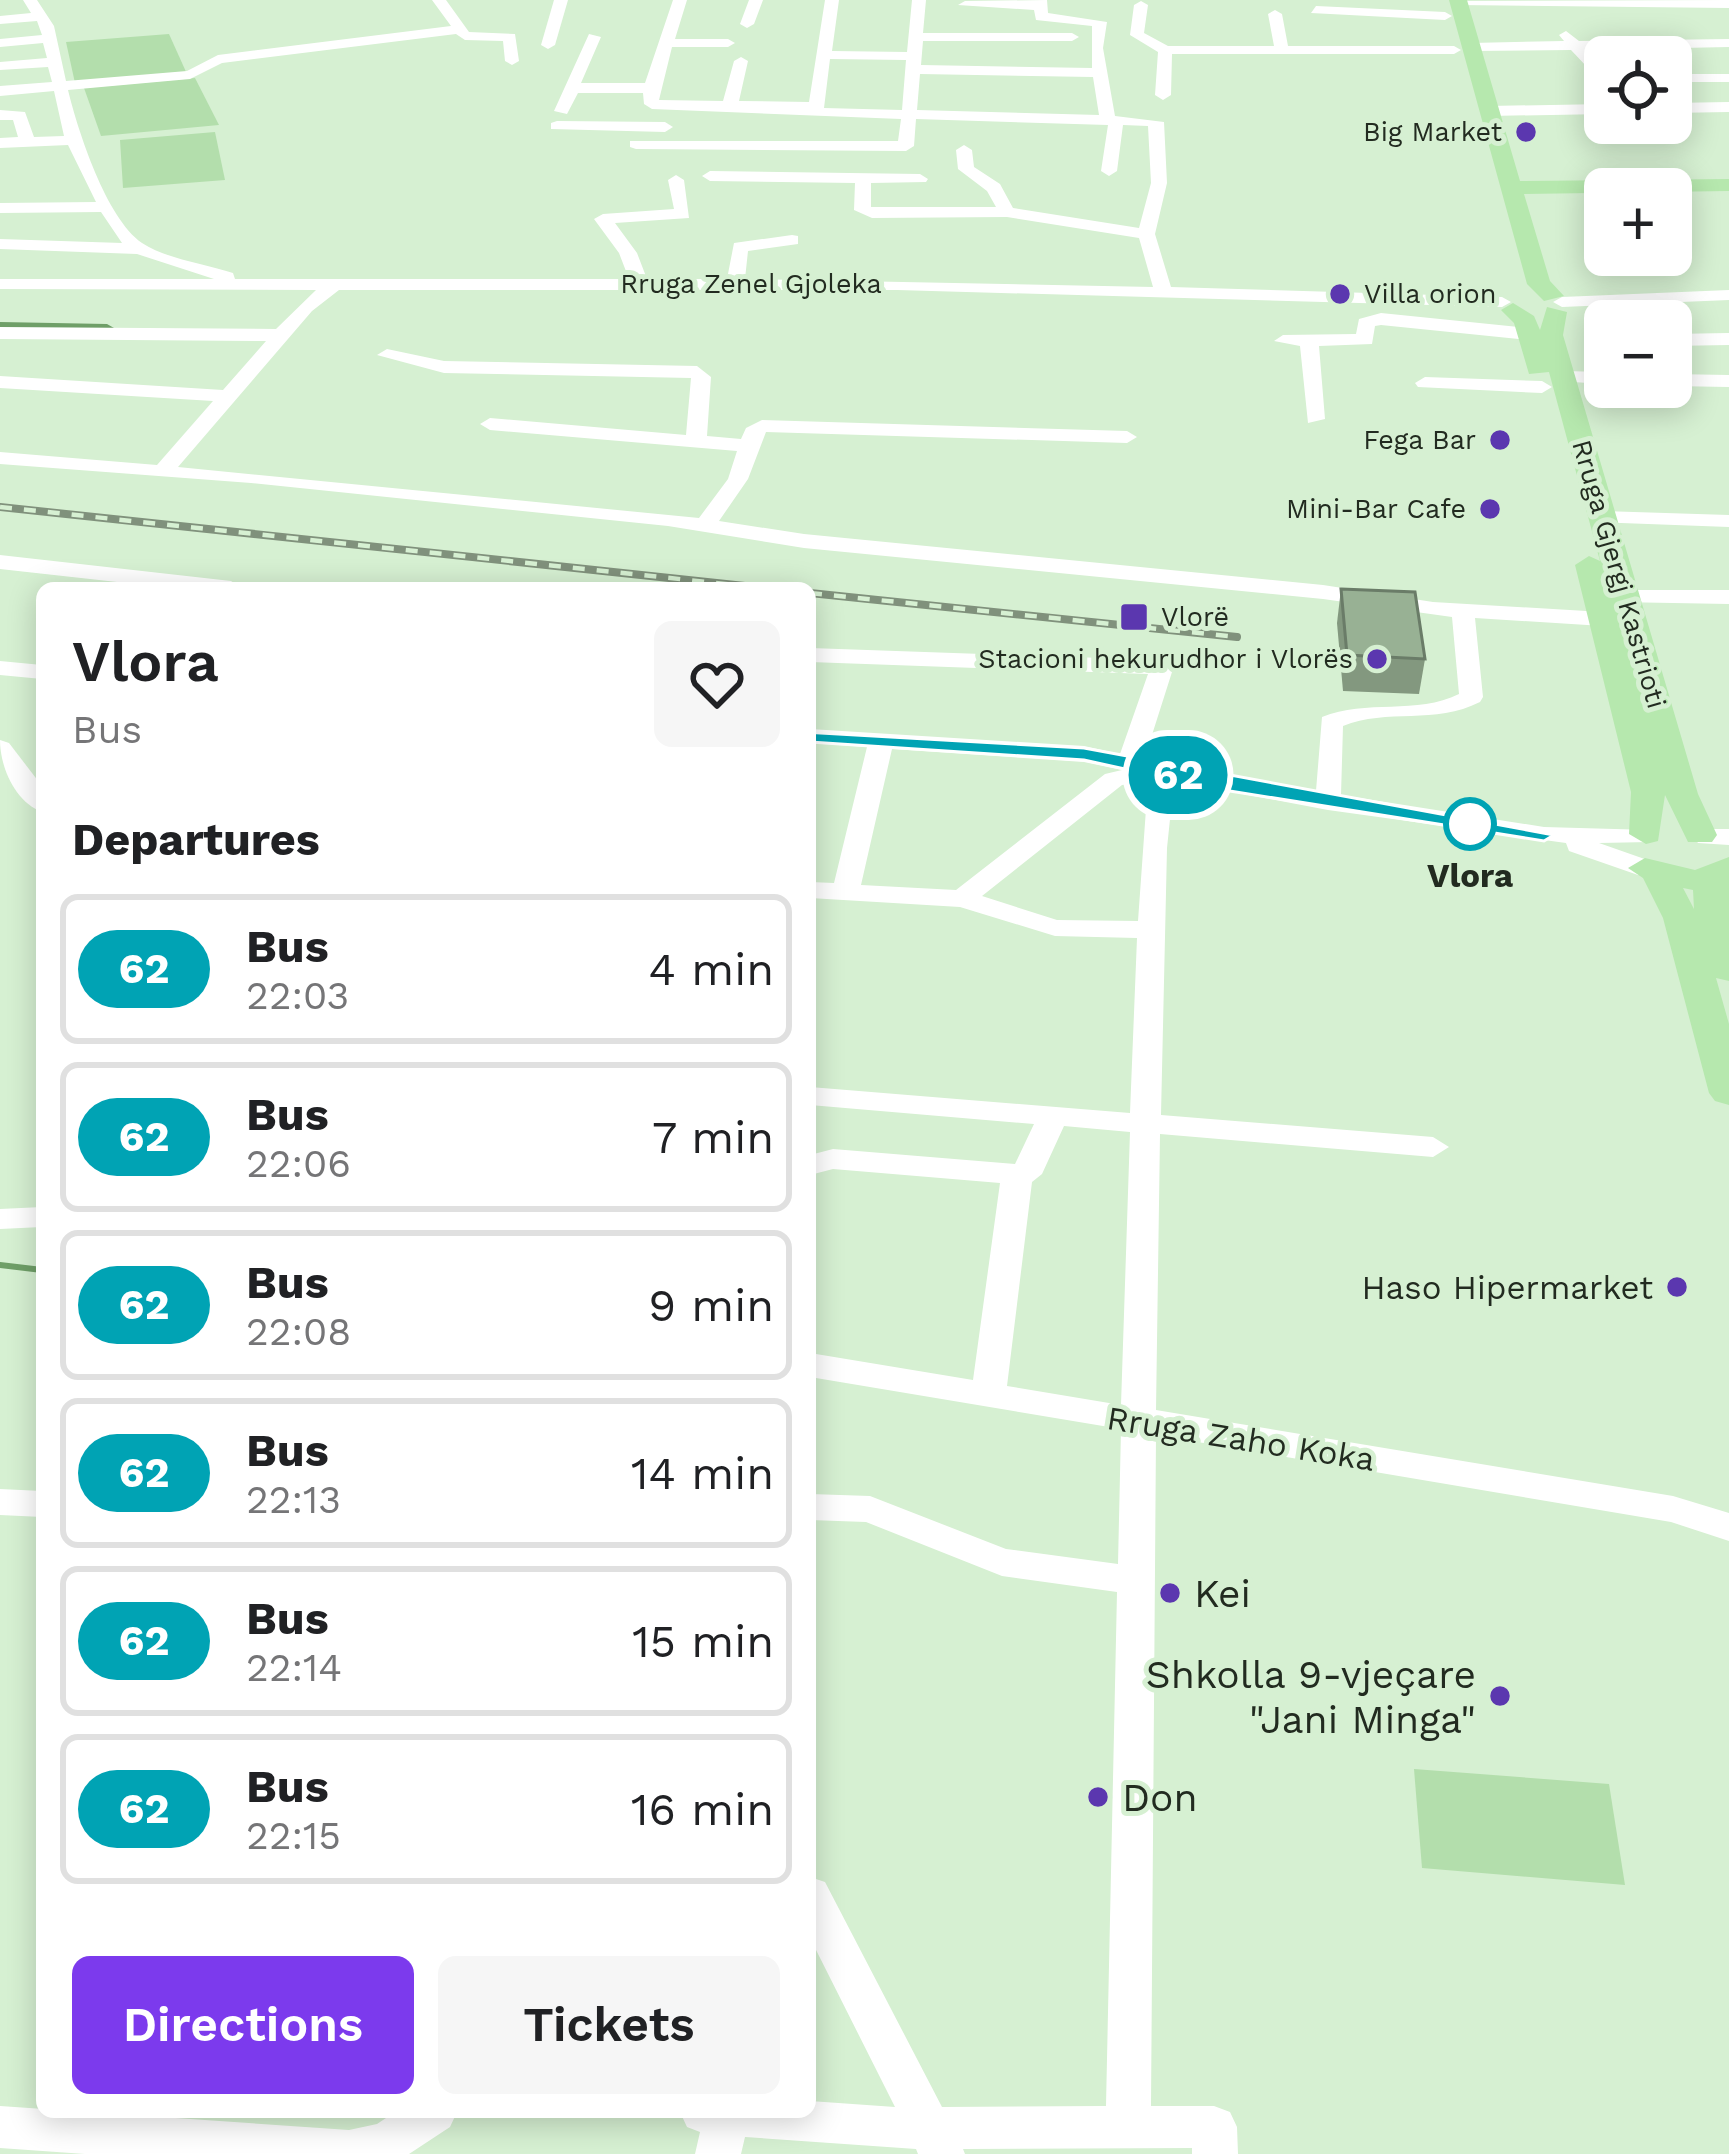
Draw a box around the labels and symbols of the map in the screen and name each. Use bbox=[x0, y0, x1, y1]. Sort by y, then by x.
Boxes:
place label: Big Market bbox=[1363, 116, 1502, 148]
marker: Big Market bbox=[1513, 119, 1539, 145]
street label: Rruga Zenel Gjoleka bbox=[620, 268, 882, 300]
place label: Villa orion bbox=[1364, 278, 1496, 310]
marker: Villa orion bbox=[1327, 281, 1353, 307]
place label: Fega Bar bbox=[1363, 424, 1476, 456]
marker: Fega Bar bbox=[1487, 427, 1513, 453]
street label: Rruga Gjergj Kastrioti bbox=[1565, 436, 1673, 712]
place label: Mini-Bar Cafe bbox=[1286, 493, 1466, 525]
marker: Mini-Bar Cafe bbox=[1477, 496, 1503, 522]
marker: Vlorë bbox=[1118, 601, 1150, 633]
place label: Vlorë bbox=[1161, 601, 1229, 633]
place label: Stacioni hekurudhor i Vlorës bbox=[978, 643, 1353, 675]
marker: Stacioni hekurudhor i Vlorës bbox=[1364, 646, 1390, 672]
line badge: 62 bbox=[1124, 736, 1232, 814]
marker: Vlora bbox=[1445, 799, 1495, 849]
place label: Vlora bbox=[1427, 856, 1513, 895]
place label: Haso Hipermarket bbox=[1362, 1268, 1653, 1307]
marker: Haso Hipermarket bbox=[1664, 1274, 1690, 1300]
street label: Rruga Zaho Koka bbox=[1104, 1398, 1378, 1479]
place label: Kei bbox=[1194, 1571, 1251, 1616]
marker: Kei bbox=[1157, 1580, 1183, 1606]
place label: Shkolla 9-vjeçare "Jani Minga" bbox=[1146, 1652, 1476, 1742]
marker: Shkolla 9-vjeçare "Jani Minga" bbox=[1487, 1683, 1513, 1709]
place label: Don bbox=[1122, 1775, 1198, 1820]
marker: Don bbox=[1085, 1784, 1111, 1810]

